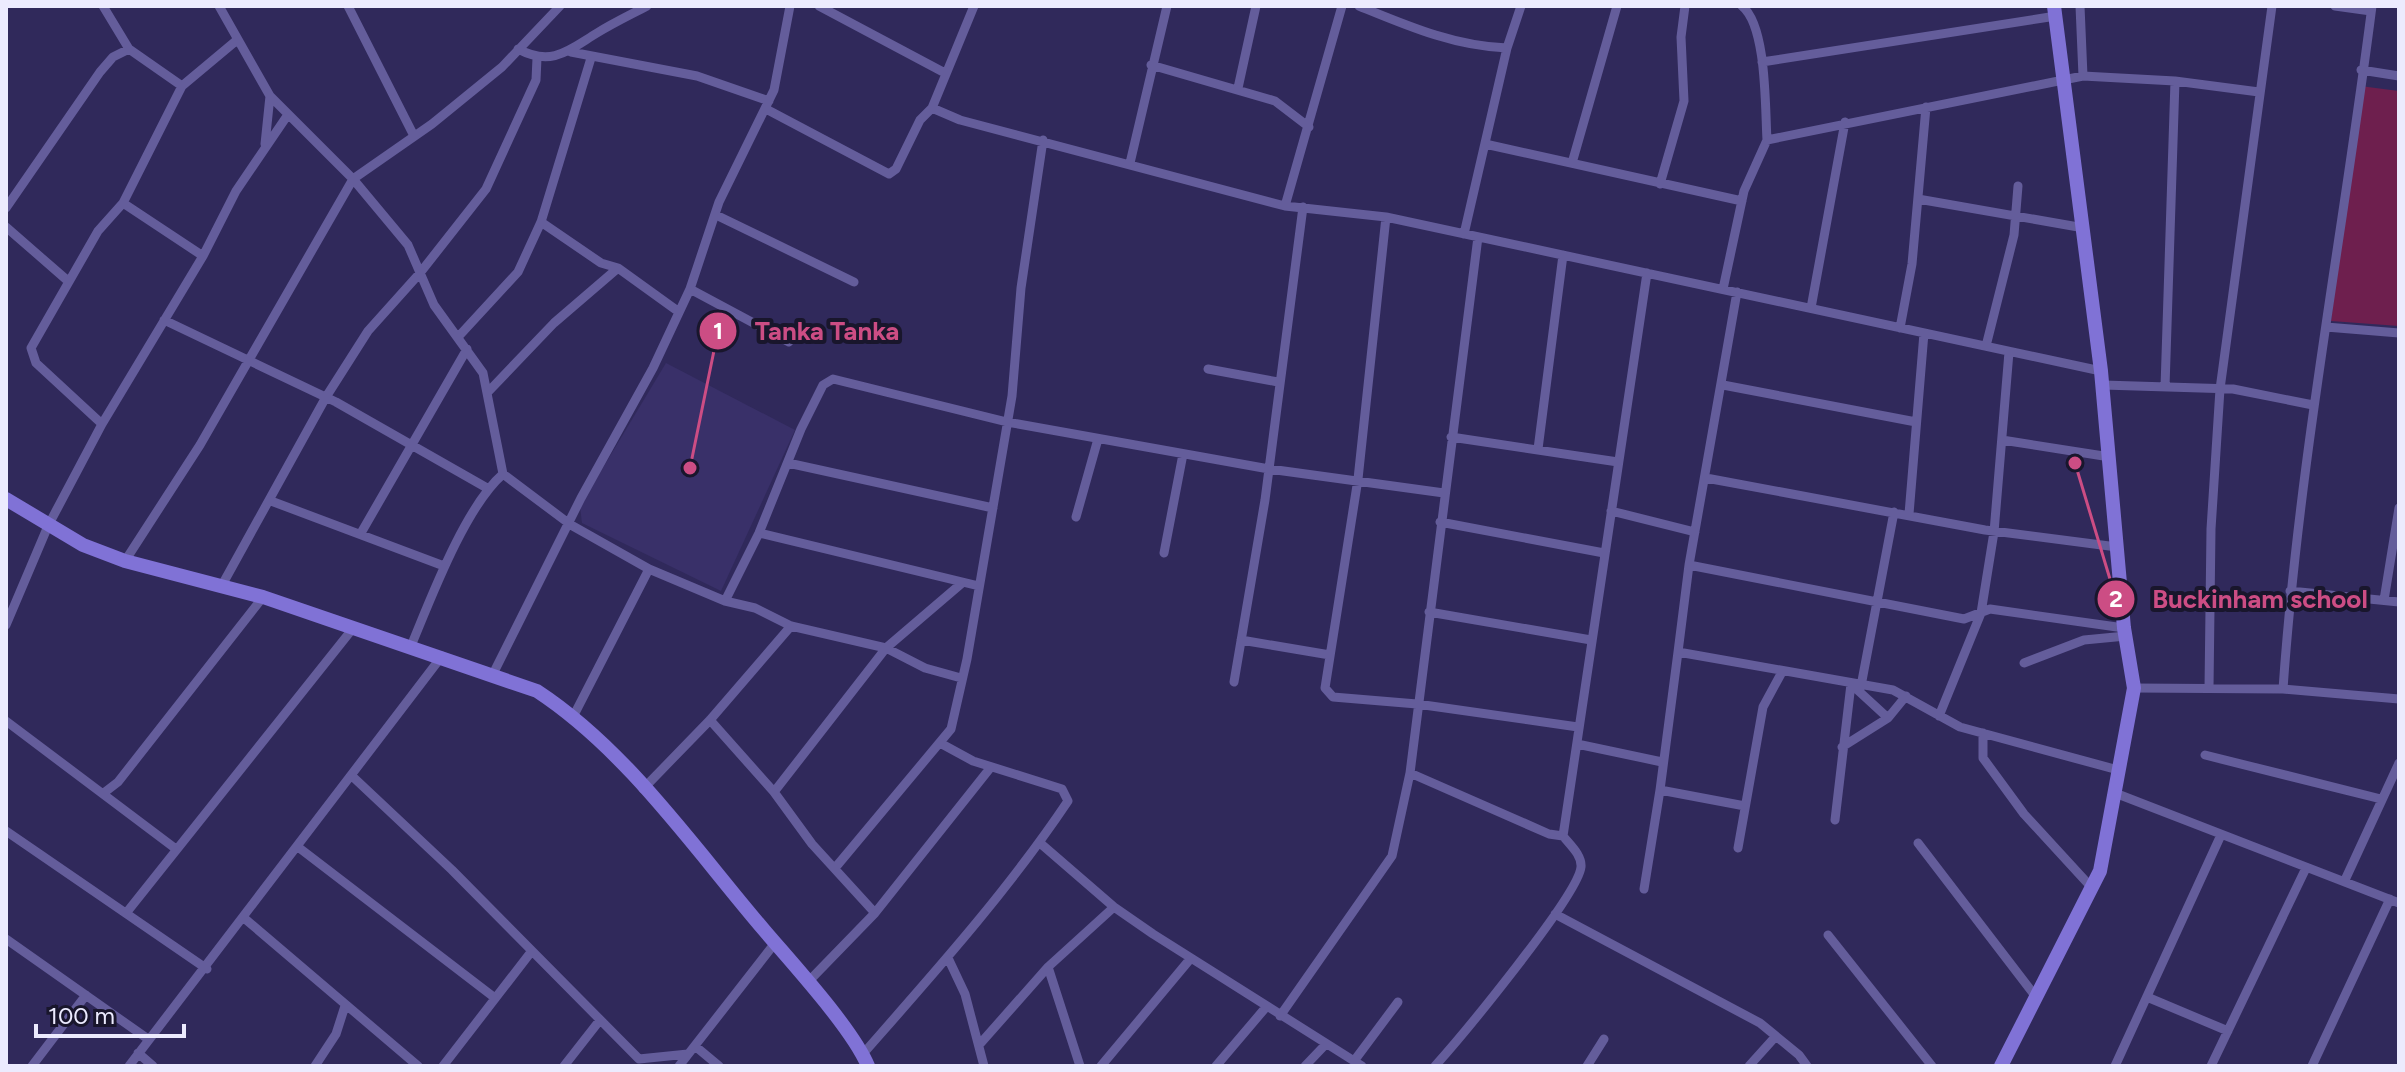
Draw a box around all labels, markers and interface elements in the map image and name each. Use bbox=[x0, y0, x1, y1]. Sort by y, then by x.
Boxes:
callout: Tanka Tanka bbox=[698, 306, 915, 356]
text: Tanka Tanka bbox=[755, 315, 899, 347]
text: 1 bbox=[713, 316, 723, 345]
callout: Buckinham school bbox=[2096, 574, 2384, 624]
text: Buckinham school bbox=[2152, 583, 2368, 615]
text: 2 bbox=[2109, 584, 2123, 613]
scale bar bbox=[36, 988, 184, 1038]
text: 100 m bbox=[48, 1001, 115, 1030]

